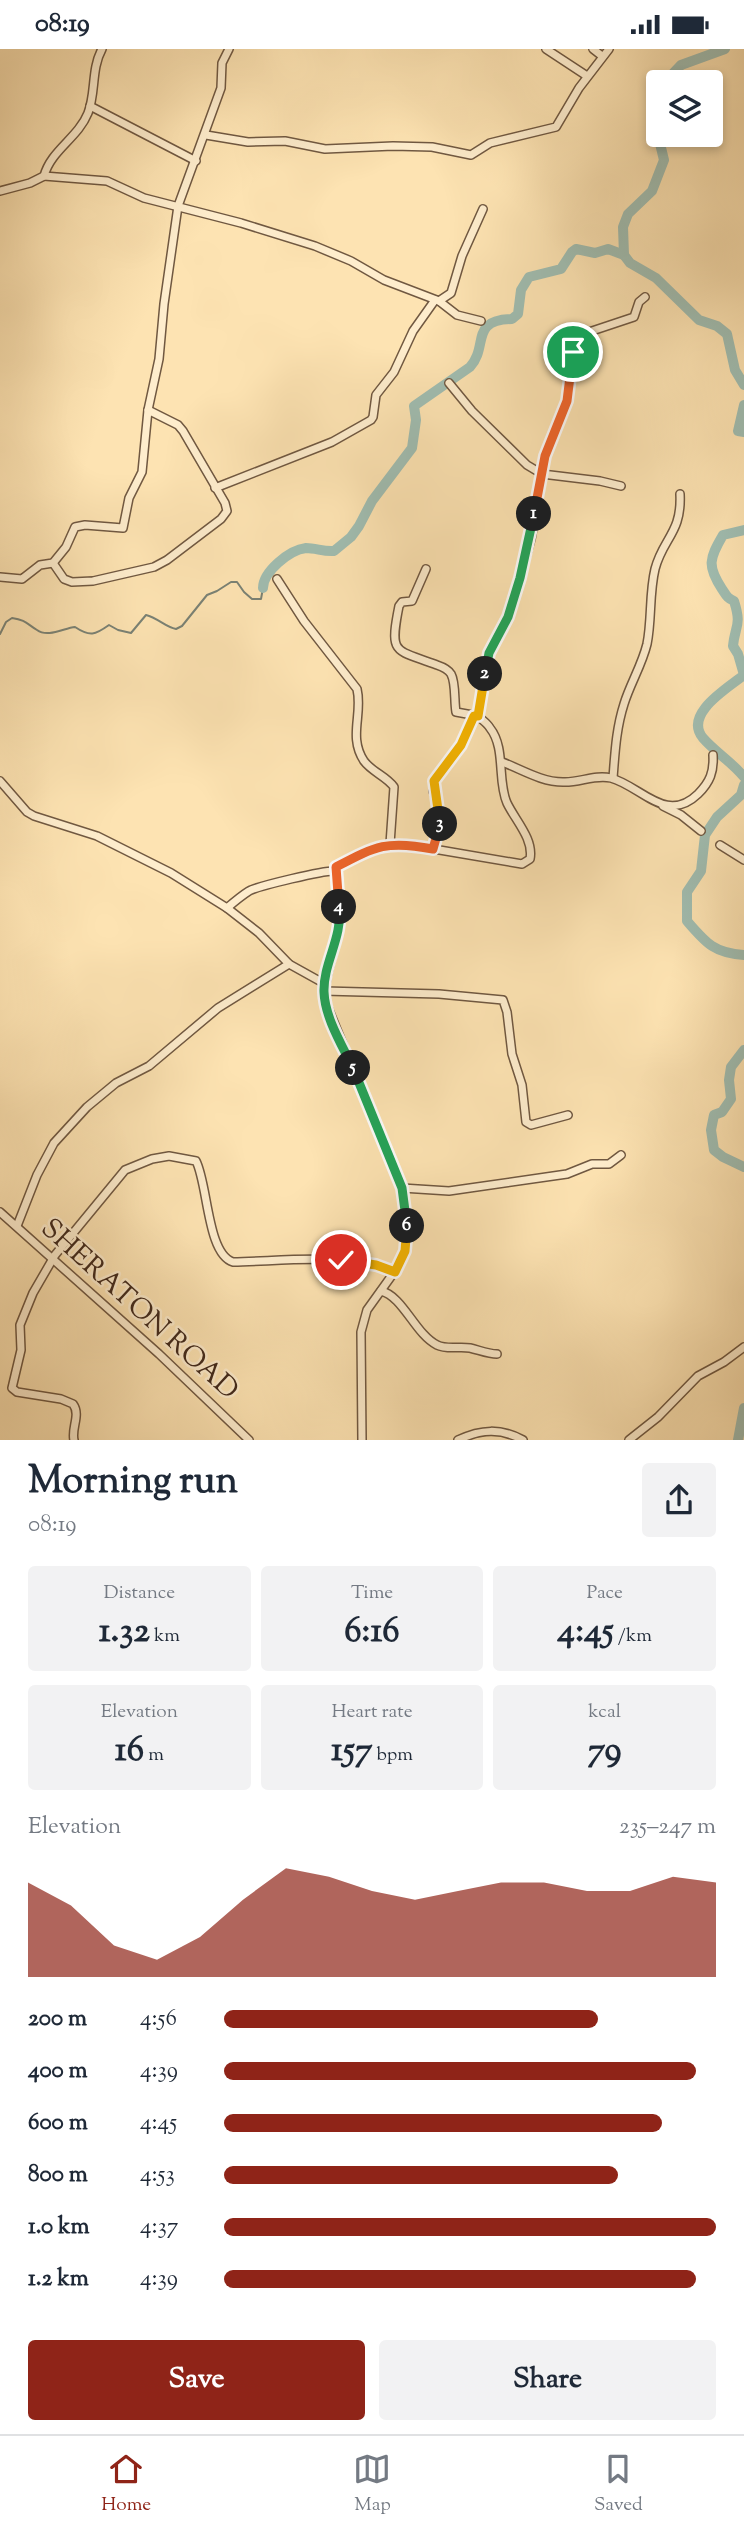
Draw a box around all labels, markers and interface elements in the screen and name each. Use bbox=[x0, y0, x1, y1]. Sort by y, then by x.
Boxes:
text: 08:19 bbox=[35, 6, 90, 43]
map controls bbox=[646, 70, 723, 147]
button: layers bbox=[646, 70, 723, 147]
pin bbox=[543, 322, 603, 382]
icon: arrive bbox=[554, 333, 592, 371]
pin: 1 bbox=[516, 497, 552, 531]
text: 1 bbox=[530, 500, 537, 527]
pin: 2 bbox=[468, 657, 503, 691]
text: 2 bbox=[480, 660, 489, 687]
pin: 3 bbox=[422, 807, 458, 841]
text: 3 bbox=[436, 810, 443, 837]
pin: 4 bbox=[322, 889, 356, 925]
text: 4 bbox=[334, 893, 343, 920]
pin: 5 bbox=[336, 1051, 370, 1085]
text: 5 bbox=[349, 1054, 356, 1081]
pin: 6 bbox=[390, 1209, 424, 1243]
street label: SHERATON ROAD bbox=[31, 1210, 247, 1410]
text: 6 bbox=[402, 1212, 411, 1239]
pin bbox=[311, 1230, 371, 1290]
icon: check bbox=[322, 1241, 360, 1279]
text: Morning run bbox=[28, 1456, 238, 1510]
button: share bbox=[642, 1463, 716, 1537]
text: 08:19 bbox=[28, 1509, 76, 1542]
text: Distance bbox=[104, 1580, 175, 1607]
text: Time bbox=[351, 1580, 393, 1607]
text: Pace bbox=[586, 1580, 623, 1607]
text: 1.32 bbox=[99, 1607, 150, 1658]
text: 6:16 bbox=[344, 1607, 400, 1658]
text: 4:45 bbox=[557, 1607, 614, 1658]
text: km bbox=[150, 1623, 180, 1650]
text: /km bbox=[614, 1623, 652, 1650]
text: Elevation bbox=[101, 1699, 178, 1726]
text: Heart rate bbox=[331, 1699, 413, 1726]
text: kcal bbox=[588, 1699, 621, 1726]
text: 16 bbox=[115, 1726, 144, 1777]
text: 157 bbox=[331, 1726, 372, 1777]
text: 79 bbox=[588, 1726, 622, 1777]
text: m bbox=[144, 1742, 164, 1769]
text: bpm bbox=[372, 1742, 413, 1769]
text: Elevation bbox=[28, 1811, 121, 1844]
text: 235–247 m bbox=[619, 1811, 716, 1844]
text: 200 m bbox=[28, 2003, 87, 2036]
text: 4:56 bbox=[140, 2003, 177, 2036]
text: 400 m bbox=[28, 2055, 88, 2088]
text: 4:39 bbox=[140, 2055, 178, 2088]
text: 600 m bbox=[28, 2107, 88, 2140]
text: 4:45 bbox=[140, 2107, 177, 2140]
text: 800 m bbox=[28, 2159, 88, 2192]
text: 4:53 bbox=[140, 2159, 175, 2192]
text: 1.0 km bbox=[28, 2211, 90, 2244]
text: 4:37 bbox=[140, 2211, 178, 2244]
text: 1.2 km bbox=[28, 2263, 89, 2296]
text: 4:39 bbox=[140, 2263, 178, 2296]
button: Save bbox=[28, 2340, 365, 2420]
button: Share bbox=[379, 2340, 716, 2420]
tab: Home bbox=[101, 2450, 151, 2519]
tab: Map bbox=[353, 2450, 391, 2519]
tab: Saved bbox=[594, 2450, 643, 2519]

